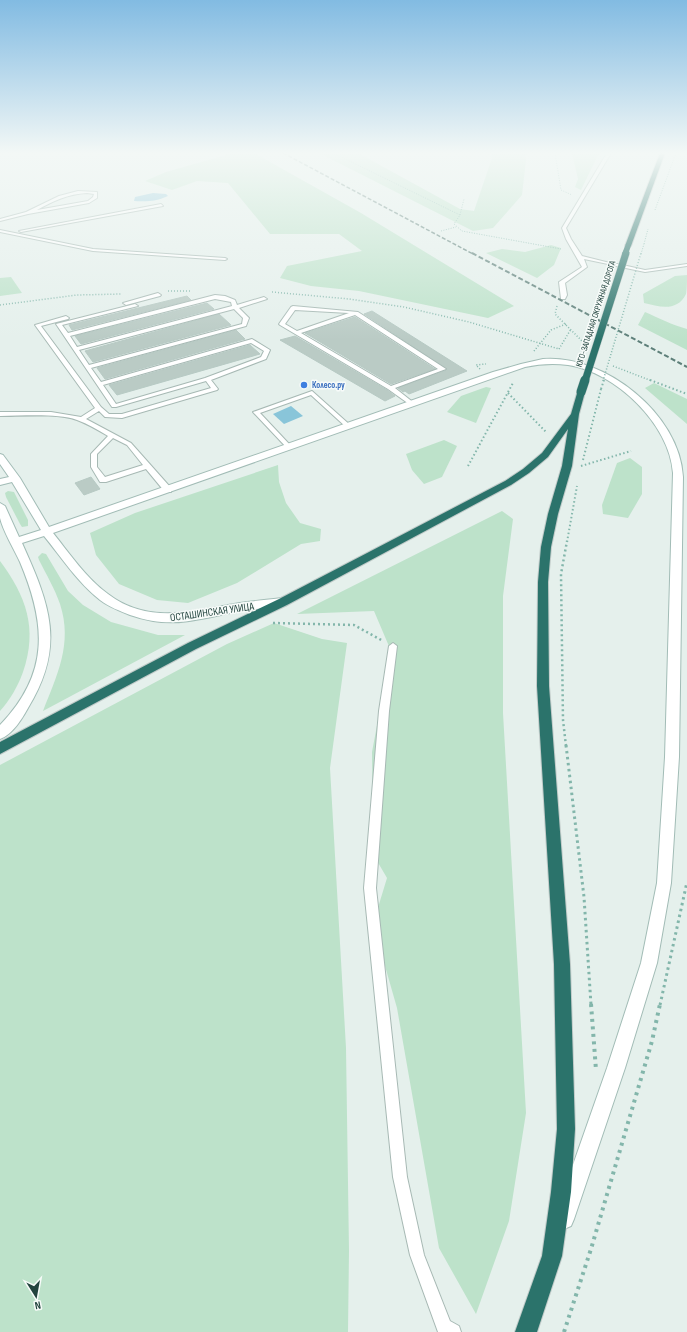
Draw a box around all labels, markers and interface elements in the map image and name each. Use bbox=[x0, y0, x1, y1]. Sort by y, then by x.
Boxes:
street label: ЮГО-ЗАПАДНАЯ ОКРУЖНАЯ ДОРОГА bbox=[574, 259, 618, 369]
marker: Колесо.ру bbox=[299, 380, 309, 390]
place label: Колесо.ру bbox=[312, 380, 345, 391]
street label: ОСТАШИНСКАЯ УЛИЦА bbox=[169, 600, 255, 624]
north arrow bbox=[16, 1276, 56, 1316]
text: N bbox=[34, 1298, 42, 1312]

